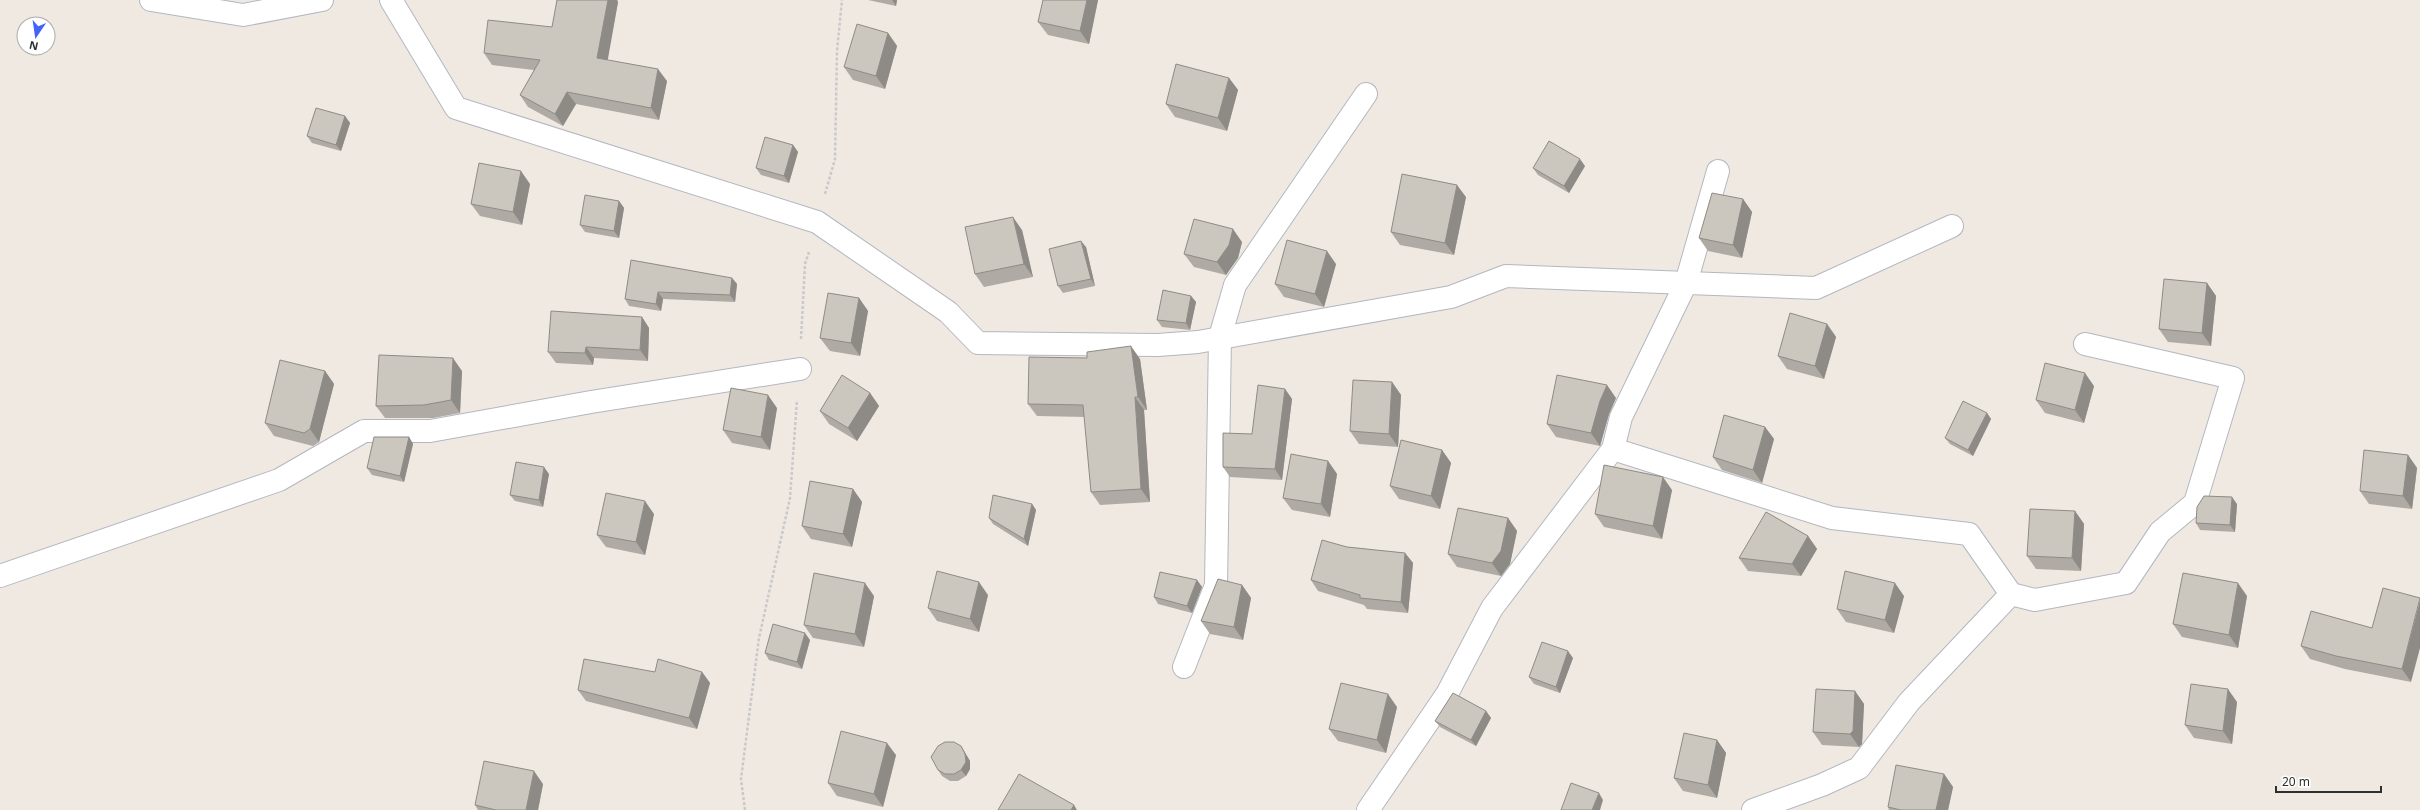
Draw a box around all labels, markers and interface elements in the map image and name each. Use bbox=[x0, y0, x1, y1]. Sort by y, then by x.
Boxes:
north arrow bbox=[16, 16, 56, 56]
text: N bbox=[28, 38, 40, 55]
scale bar bbox=[2276, 768, 2381, 794]
text: 20 m bbox=[2282, 773, 2310, 790]

